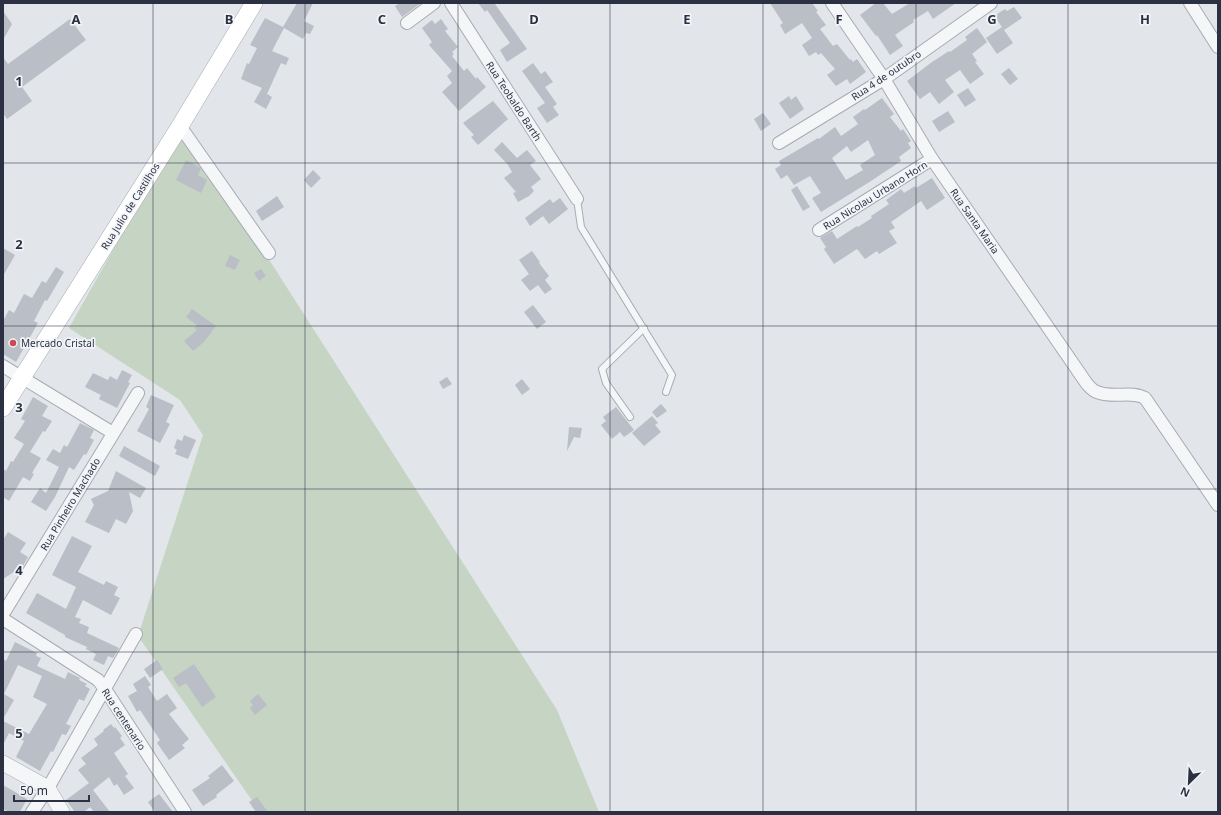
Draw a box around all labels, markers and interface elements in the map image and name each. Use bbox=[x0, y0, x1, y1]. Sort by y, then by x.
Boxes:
text: A bbox=[72, 10, 81, 28]
text: B bbox=[225, 10, 233, 28]
text: C bbox=[378, 10, 386, 28]
text: D bbox=[529, 10, 539, 28]
text: E bbox=[683, 10, 691, 28]
text: F bbox=[835, 10, 843, 28]
text: G bbox=[987, 10, 997, 28]
text: H bbox=[1140, 10, 1150, 28]
street label: Rua 4 de outubro bbox=[848, 46, 924, 104]
street label: Rua Teobaldo Barth bbox=[483, 58, 545, 144]
text: 1 bbox=[15, 72, 23, 90]
street label: Rua Nicolau Urbano Horn bbox=[820, 157, 930, 233]
street label: Rua Julio de Castilhos bbox=[98, 160, 163, 252]
street label: Rua Santa Maria bbox=[947, 186, 1003, 256]
text: 2 bbox=[15, 235, 23, 253]
place label: Mercado Cristal bbox=[21, 336, 94, 350]
marker: Mercado Cristal bbox=[8, 338, 18, 348]
text: 3 bbox=[15, 398, 23, 416]
street label: Rua Pinheiro Machado bbox=[37, 455, 103, 553]
text: 4 bbox=[15, 561, 23, 579]
street label: Rua centenario bbox=[99, 685, 149, 753]
text: 5 bbox=[15, 724, 23, 742]
north arrow bbox=[1169, 763, 1209, 803]
scale bar bbox=[14, 777, 89, 803]
text: 50 m bbox=[20, 782, 48, 799]
text: N bbox=[1178, 784, 1192, 801]

